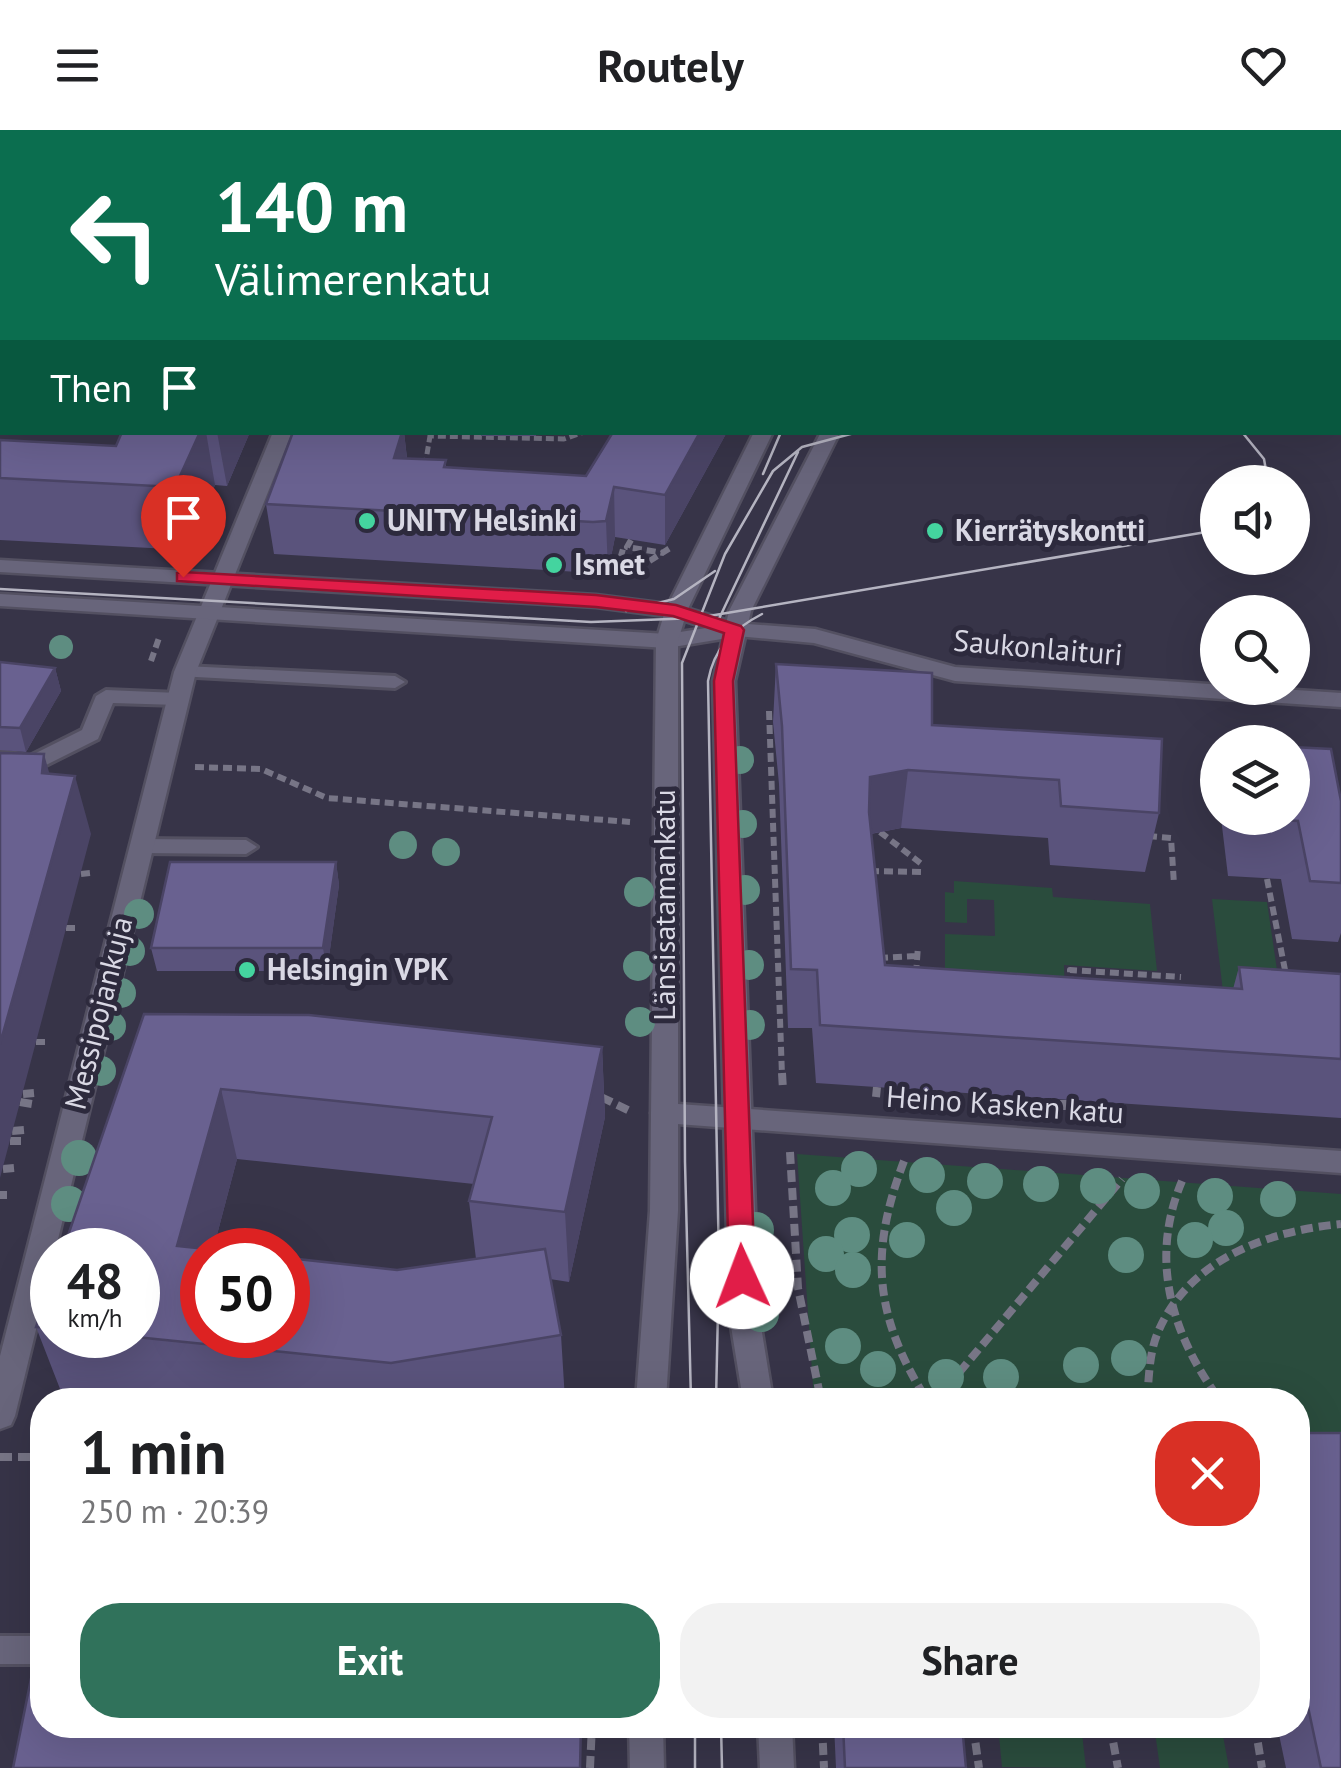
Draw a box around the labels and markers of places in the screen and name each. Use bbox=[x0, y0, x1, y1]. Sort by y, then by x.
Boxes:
pin bbox=[141, 475, 226, 578]
place label: UNITY Helsinki bbox=[387, 500, 577, 539]
marker: UNITY Helsinki bbox=[356, 510, 378, 532]
place label: Kierrätyskontti bbox=[955, 510, 1145, 549]
marker: Kierrätyskontti bbox=[924, 520, 946, 542]
place label: Ismet bbox=[574, 544, 646, 583]
marker: Ismet bbox=[543, 554, 565, 576]
place label: Helsingin VPK bbox=[267, 949, 449, 988]
marker: Helsingin VPK bbox=[236, 959, 258, 981]

